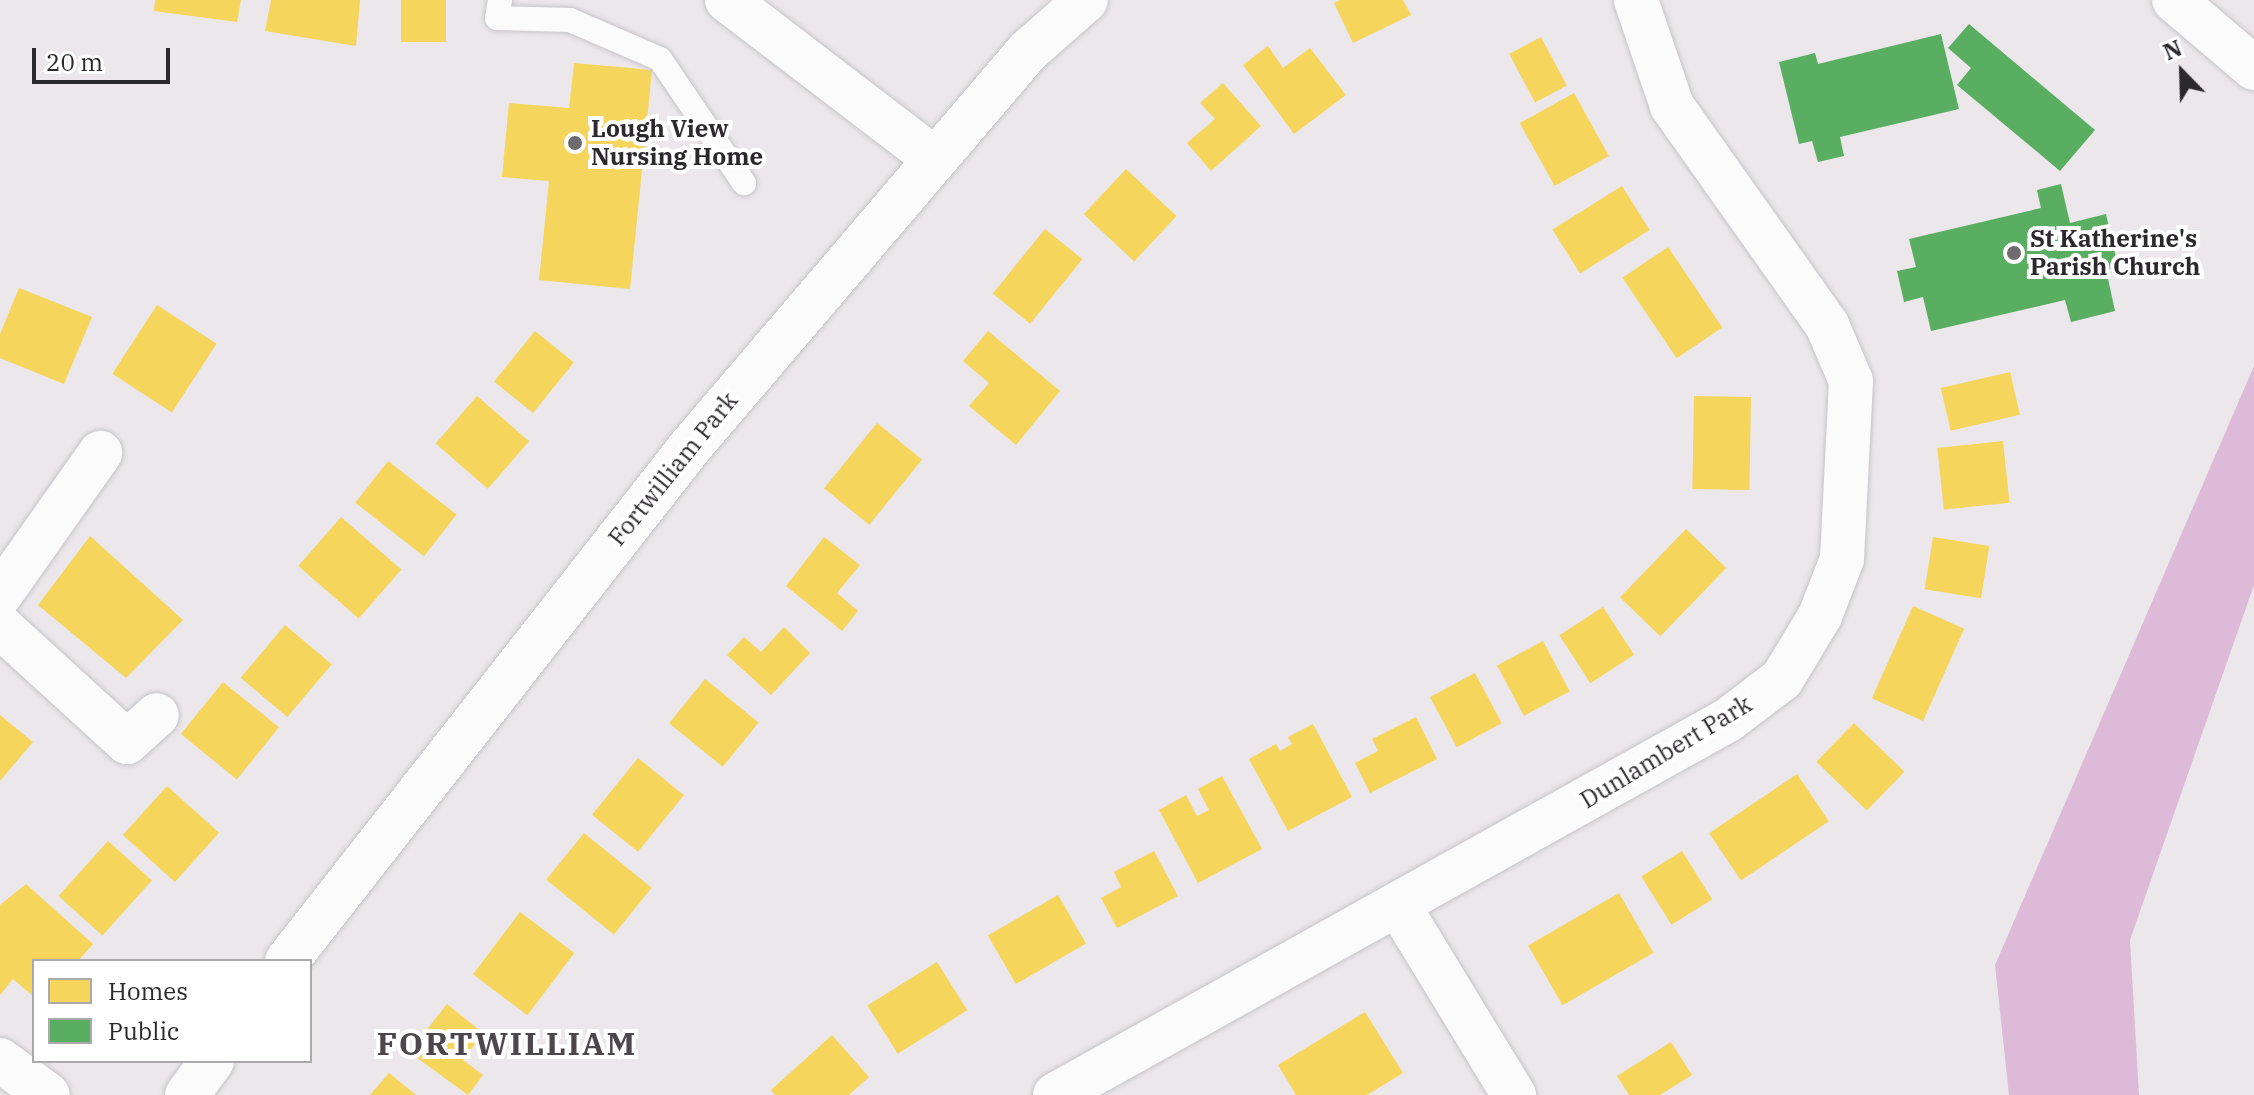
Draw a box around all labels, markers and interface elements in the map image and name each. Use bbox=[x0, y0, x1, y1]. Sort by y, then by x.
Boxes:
scale bar bbox=[36, 32, 174, 82]
north arrow bbox=[2142, 32, 2222, 112]
text: N bbox=[2159, 33, 2186, 66]
text: 20 m bbox=[46, 46, 103, 78]
place label: Lough View Nursing Home bbox=[591, 115, 763, 171]
marker: Lough View Nursing Home bbox=[566, 134, 584, 152]
place label: St Katherine's Parish Church bbox=[2030, 225, 2200, 281]
marker: St Katherine's Parish Church bbox=[2005, 244, 2023, 262]
street label: Fortwilliam Park bbox=[602, 386, 744, 552]
street label: Dunlambert Park bbox=[1575, 689, 1757, 815]
legend bbox=[32, 959, 312, 1063]
text: Homes bbox=[108, 975, 188, 1007]
text: Public bbox=[108, 1015, 179, 1047]
district label: FORTWILLIAM bbox=[377, 1024, 637, 1062]

